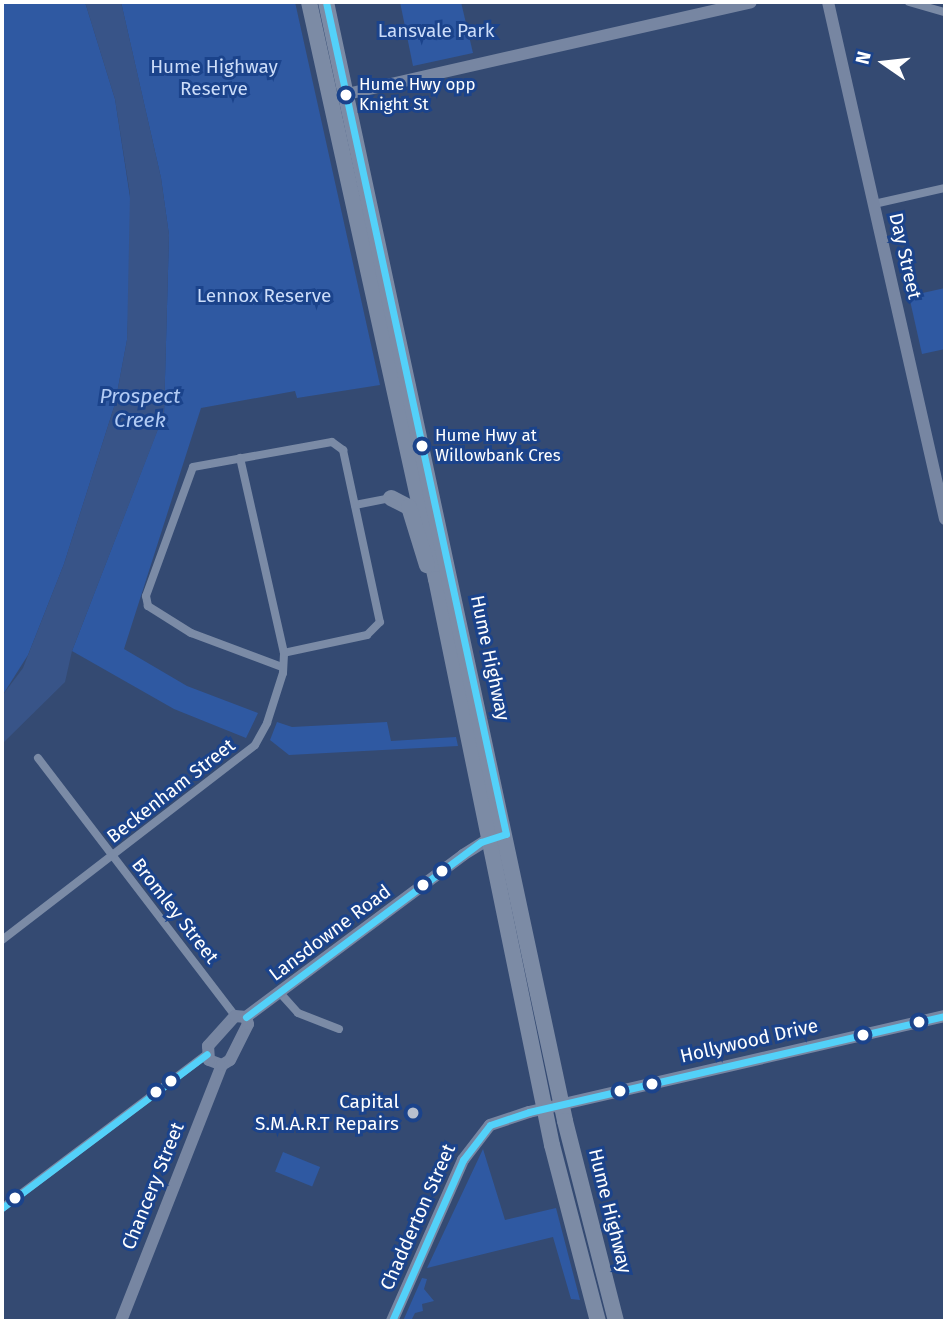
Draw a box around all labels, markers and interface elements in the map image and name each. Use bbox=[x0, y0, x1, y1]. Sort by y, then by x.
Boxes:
park label: Lansvale Park bbox=[378, 20, 494, 42]
north arrow bbox=[849, 28, 919, 98]
text: N bbox=[850, 49, 876, 67]
park label: Hume Highway Reserve bbox=[150, 56, 278, 100]
place label: Hume Hwy opp Knight St bbox=[359, 75, 476, 115]
marker: Hume Hwy opp Knight St bbox=[339, 88, 353, 102]
street label: Day Street bbox=[884, 211, 926, 301]
park label: Lennox Reserve bbox=[197, 285, 331, 307]
water label: Prospect Creek bbox=[99, 383, 181, 433]
place label: Hume Hwy at Willowbank Cres bbox=[435, 426, 561, 466]
marker: Hume Hwy at Willowbank Cres bbox=[415, 439, 429, 453]
street label: Hume Highway bbox=[466, 593, 514, 723]
street label: Beckenham Street bbox=[102, 734, 240, 848]
street label: Bromley Street bbox=[127, 854, 223, 968]
unlabelled marker bbox=[435, 864, 449, 878]
unlabelled marker bbox=[416, 878, 430, 892]
street label: Lansdowne Road bbox=[265, 880, 395, 986]
street label: Hollywood Drive bbox=[678, 1014, 820, 1068]
unlabelled marker bbox=[912, 1015, 926, 1029]
unlabelled marker bbox=[856, 1028, 870, 1042]
unlabelled marker bbox=[164, 1074, 178, 1088]
unlabelled marker bbox=[645, 1077, 659, 1091]
unlabelled marker bbox=[613, 1084, 627, 1098]
unlabelled marker bbox=[149, 1085, 163, 1099]
place label: Capital S.M.A.R.T Repairs bbox=[255, 1091, 399, 1135]
marker: Capital S.M.A.R.T Repairs bbox=[405, 1105, 421, 1121]
street label: Chancery Street bbox=[117, 1119, 189, 1253]
street label: Chadderton Street bbox=[376, 1140, 460, 1294]
street label: Hume Highway bbox=[583, 1146, 637, 1276]
unlabelled marker bbox=[8, 1191, 22, 1205]

